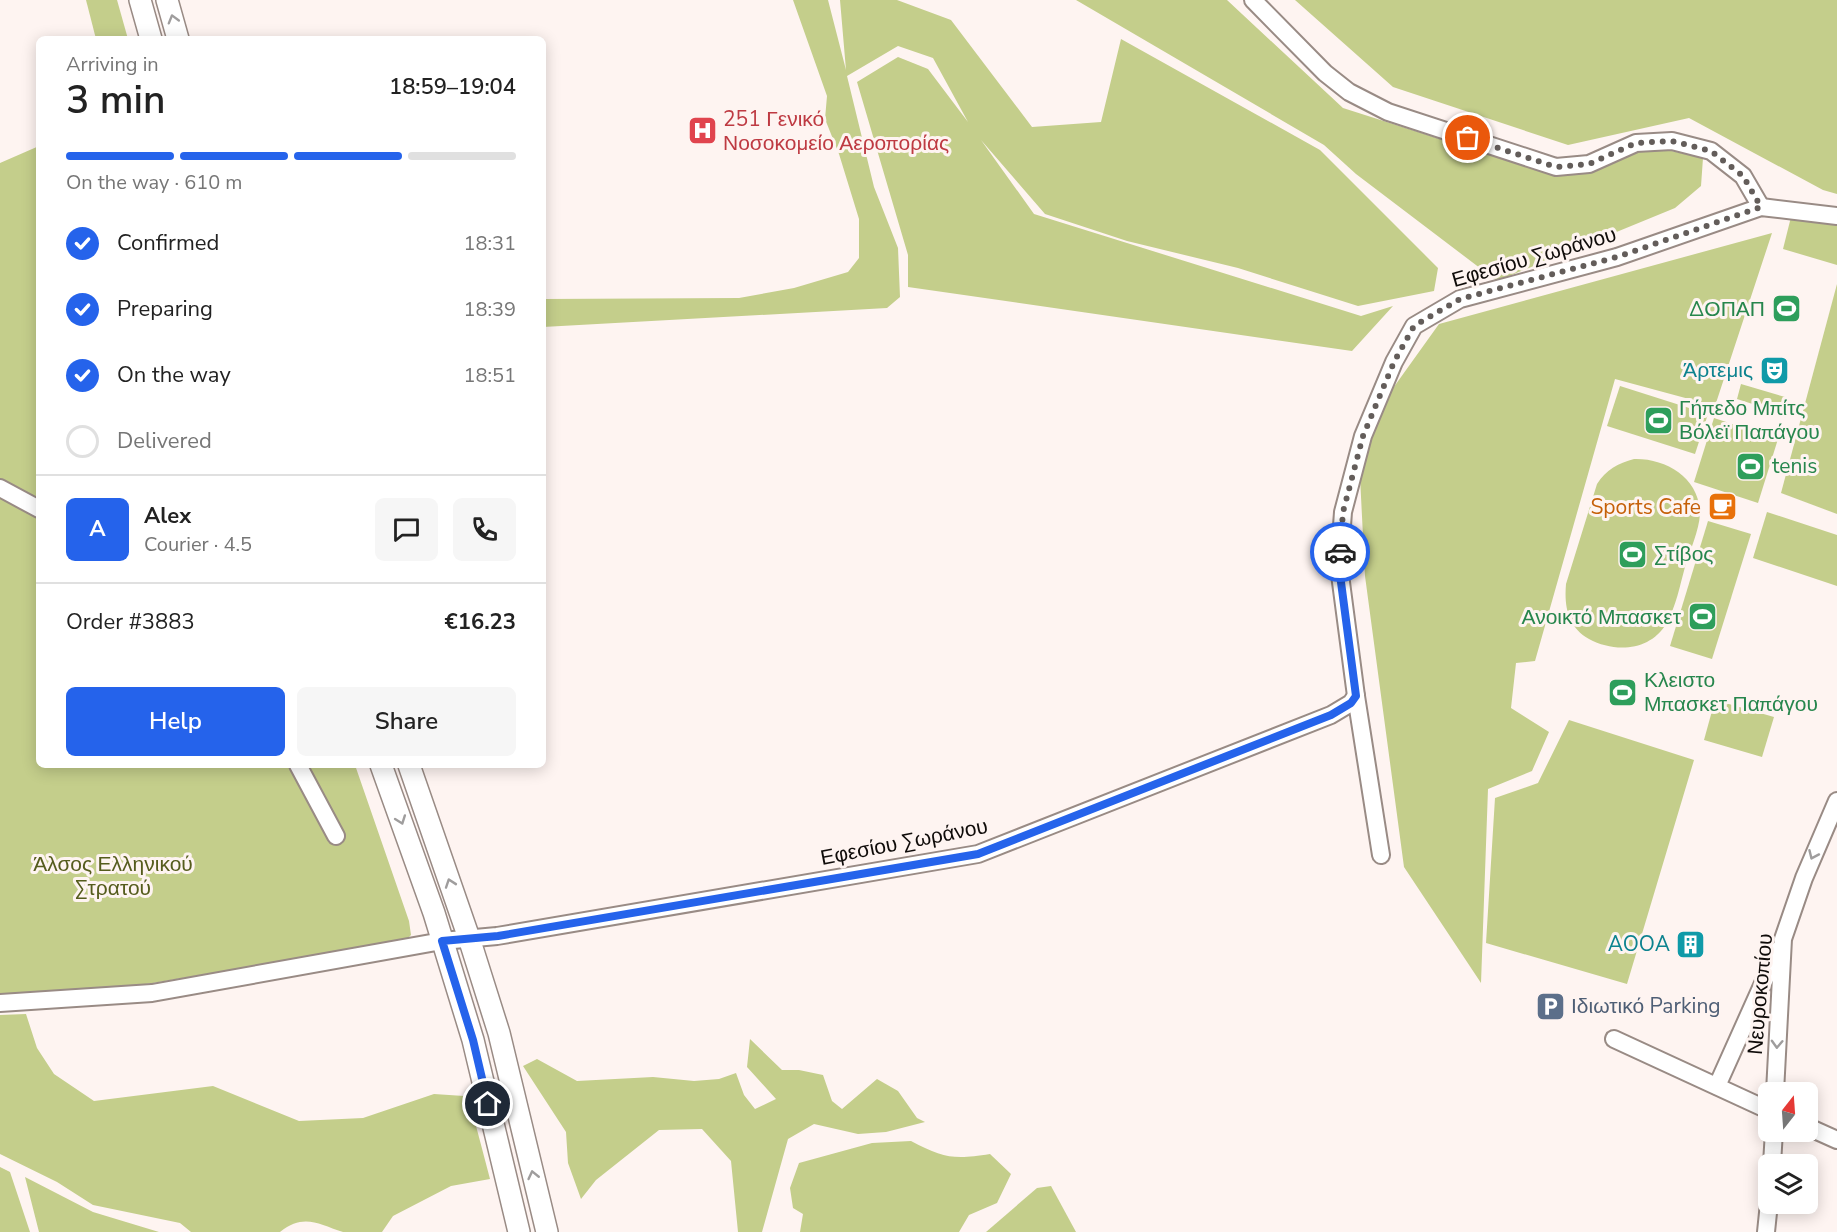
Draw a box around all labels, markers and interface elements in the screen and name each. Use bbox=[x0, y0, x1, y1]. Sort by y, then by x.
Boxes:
one-way arrow bbox=[168, 15, 180, 25]
text: Arriving in bbox=[66, 51, 159, 78]
text: 18:59–19:04 bbox=[389, 72, 516, 102]
text: 3 min bbox=[66, 74, 165, 127]
place label: 251 Γενικό Νοσοκομείο Αεροπορίας bbox=[723, 105, 949, 157]
pin bbox=[1442, 112, 1493, 163]
hospital icon: 251 Γενικό Νοσοκομείο Αεροπορίας bbox=[686, 115, 718, 147]
icon: bag bbox=[1451, 121, 1484, 154]
text: On the way · 610 m bbox=[66, 169, 242, 196]
street label: Εφεσίου Σωράνου bbox=[1448, 220, 1620, 294]
icon: check bbox=[66, 227, 99, 260]
text: Confirmed bbox=[117, 228, 219, 258]
text: 18:31 bbox=[463, 230, 516, 257]
icon: check bbox=[66, 293, 99, 326]
sports icon: ΔΟΠΑΠ bbox=[1770, 293, 1802, 325]
text: Preparing bbox=[117, 294, 213, 324]
place label: ΔΟΠΑΠ bbox=[1689, 295, 1765, 323]
text: 18:39 bbox=[463, 296, 516, 323]
theatre icon: Άρτεμις bbox=[1758, 354, 1790, 386]
place label: Άρτεμις bbox=[1683, 356, 1753, 384]
icon: check bbox=[66, 359, 99, 392]
text: On the way bbox=[117, 360, 231, 390]
text: 18:51 bbox=[463, 362, 516, 389]
place label: Γήπεδο Μπίτς Βόλεϊ Παπάγου bbox=[1679, 394, 1820, 446]
sports icon: Γήπεδο Μπίτς Βόλεϊ Παπάγου bbox=[1642, 404, 1674, 436]
text: Delivered bbox=[117, 426, 212, 456]
sports icon: tenis bbox=[1735, 450, 1767, 482]
place label: tenis bbox=[1772, 452, 1817, 480]
cafe icon: Sports Cafe bbox=[1706, 491, 1738, 523]
place label: Sports Cafe bbox=[1590, 493, 1701, 521]
button: chat bbox=[375, 498, 438, 561]
button: phone bbox=[453, 498, 516, 561]
text: Alex bbox=[144, 501, 191, 531]
text: A bbox=[89, 514, 106, 544]
courier bbox=[1310, 522, 1370, 582]
text: Courier · 4.5 bbox=[144, 531, 252, 558]
icon: car bbox=[1324, 536, 1357, 569]
sports icon: Στίβος bbox=[1617, 538, 1649, 570]
place label: Στίβος bbox=[1654, 540, 1713, 568]
sports icon: Ανοικτό Μπασκετ bbox=[1686, 601, 1718, 633]
place label: Ανοικτό Μπασκετ bbox=[1522, 603, 1682, 631]
text: Order #3883 bbox=[66, 607, 195, 637]
text: €16.23 bbox=[445, 607, 516, 637]
place label: Κλειστο Μπασκετ Παπάγου bbox=[1644, 666, 1818, 718]
sports icon: Κλειστο Μπασκετ Παπάγου bbox=[1607, 676, 1639, 708]
button: Help bbox=[66, 687, 285, 756]
button: Share bbox=[297, 687, 516, 756]
street label: Εφεσίου Σωράνου bbox=[818, 812, 990, 872]
one-way arrow bbox=[393, 814, 406, 825]
one-way arrow bbox=[1809, 849, 1821, 860]
park label: Άλσος Ελληνικού Στρατού bbox=[33, 850, 193, 902]
one-way arrow bbox=[444, 878, 457, 889]
building icon: AOOA bbox=[1675, 928, 1707, 960]
place label: AOOA bbox=[1608, 930, 1670, 958]
street label: Νευροκοπίου bbox=[1741, 932, 1779, 1056]
parking icon: Ιδιωτικό Parking bbox=[1534, 990, 1566, 1022]
place label: Ιδιωτικό Parking bbox=[1571, 992, 1721, 1020]
one-way arrow bbox=[1770, 1040, 1783, 1049]
pin bbox=[462, 1078, 513, 1129]
north arrow bbox=[1758, 1082, 1818, 1142]
map controls bbox=[1758, 1082, 1818, 1214]
icon: home bbox=[471, 1087, 504, 1120]
button: layers bbox=[1758, 1154, 1818, 1214]
one-way arrow bbox=[528, 1170, 541, 1180]

